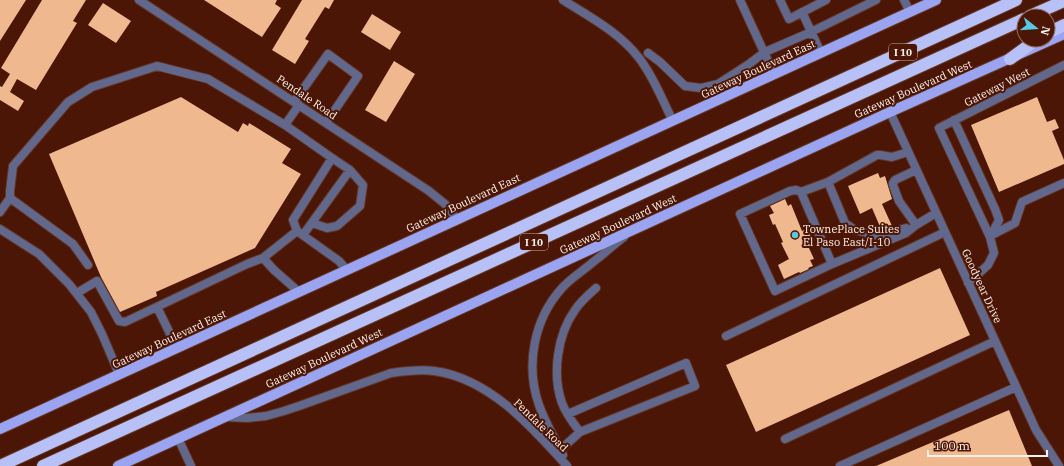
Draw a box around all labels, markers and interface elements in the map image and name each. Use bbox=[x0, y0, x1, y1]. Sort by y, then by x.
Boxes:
north arrow bbox=[1016, 8, 1056, 48]
text: N bbox=[1038, 25, 1054, 37]
street label: Gateway Boulevard East bbox=[699, 36, 817, 102]
road number: I 10 bbox=[889, 44, 917, 60]
street label: Gateway Boulevard West bbox=[852, 57, 974, 121]
street label: Gateway West bbox=[962, 64, 1032, 110]
street label: Pendale Road bbox=[274, 72, 340, 123]
street label: Gateway Boulevard East bbox=[404, 170, 522, 236]
street label: Gateway Boulevard West bbox=[557, 191, 679, 257]
place label: TownePlace Suites El Paso East/I-10 bbox=[803, 222, 899, 249]
marker: TownePlace Suites El Paso East/I-10 bbox=[790, 230, 800, 240]
road number: I 10 bbox=[520, 234, 548, 250]
street label: Goodyear Drive bbox=[959, 247, 1005, 325]
street label: Gateway Boulevard East bbox=[110, 306, 228, 372]
street label: Gateway Boulevard West bbox=[263, 325, 385, 391]
street label: Pendale Road bbox=[511, 396, 571, 455]
scale bar bbox=[928, 432, 1047, 458]
text: 100 m bbox=[934, 438, 970, 453]

